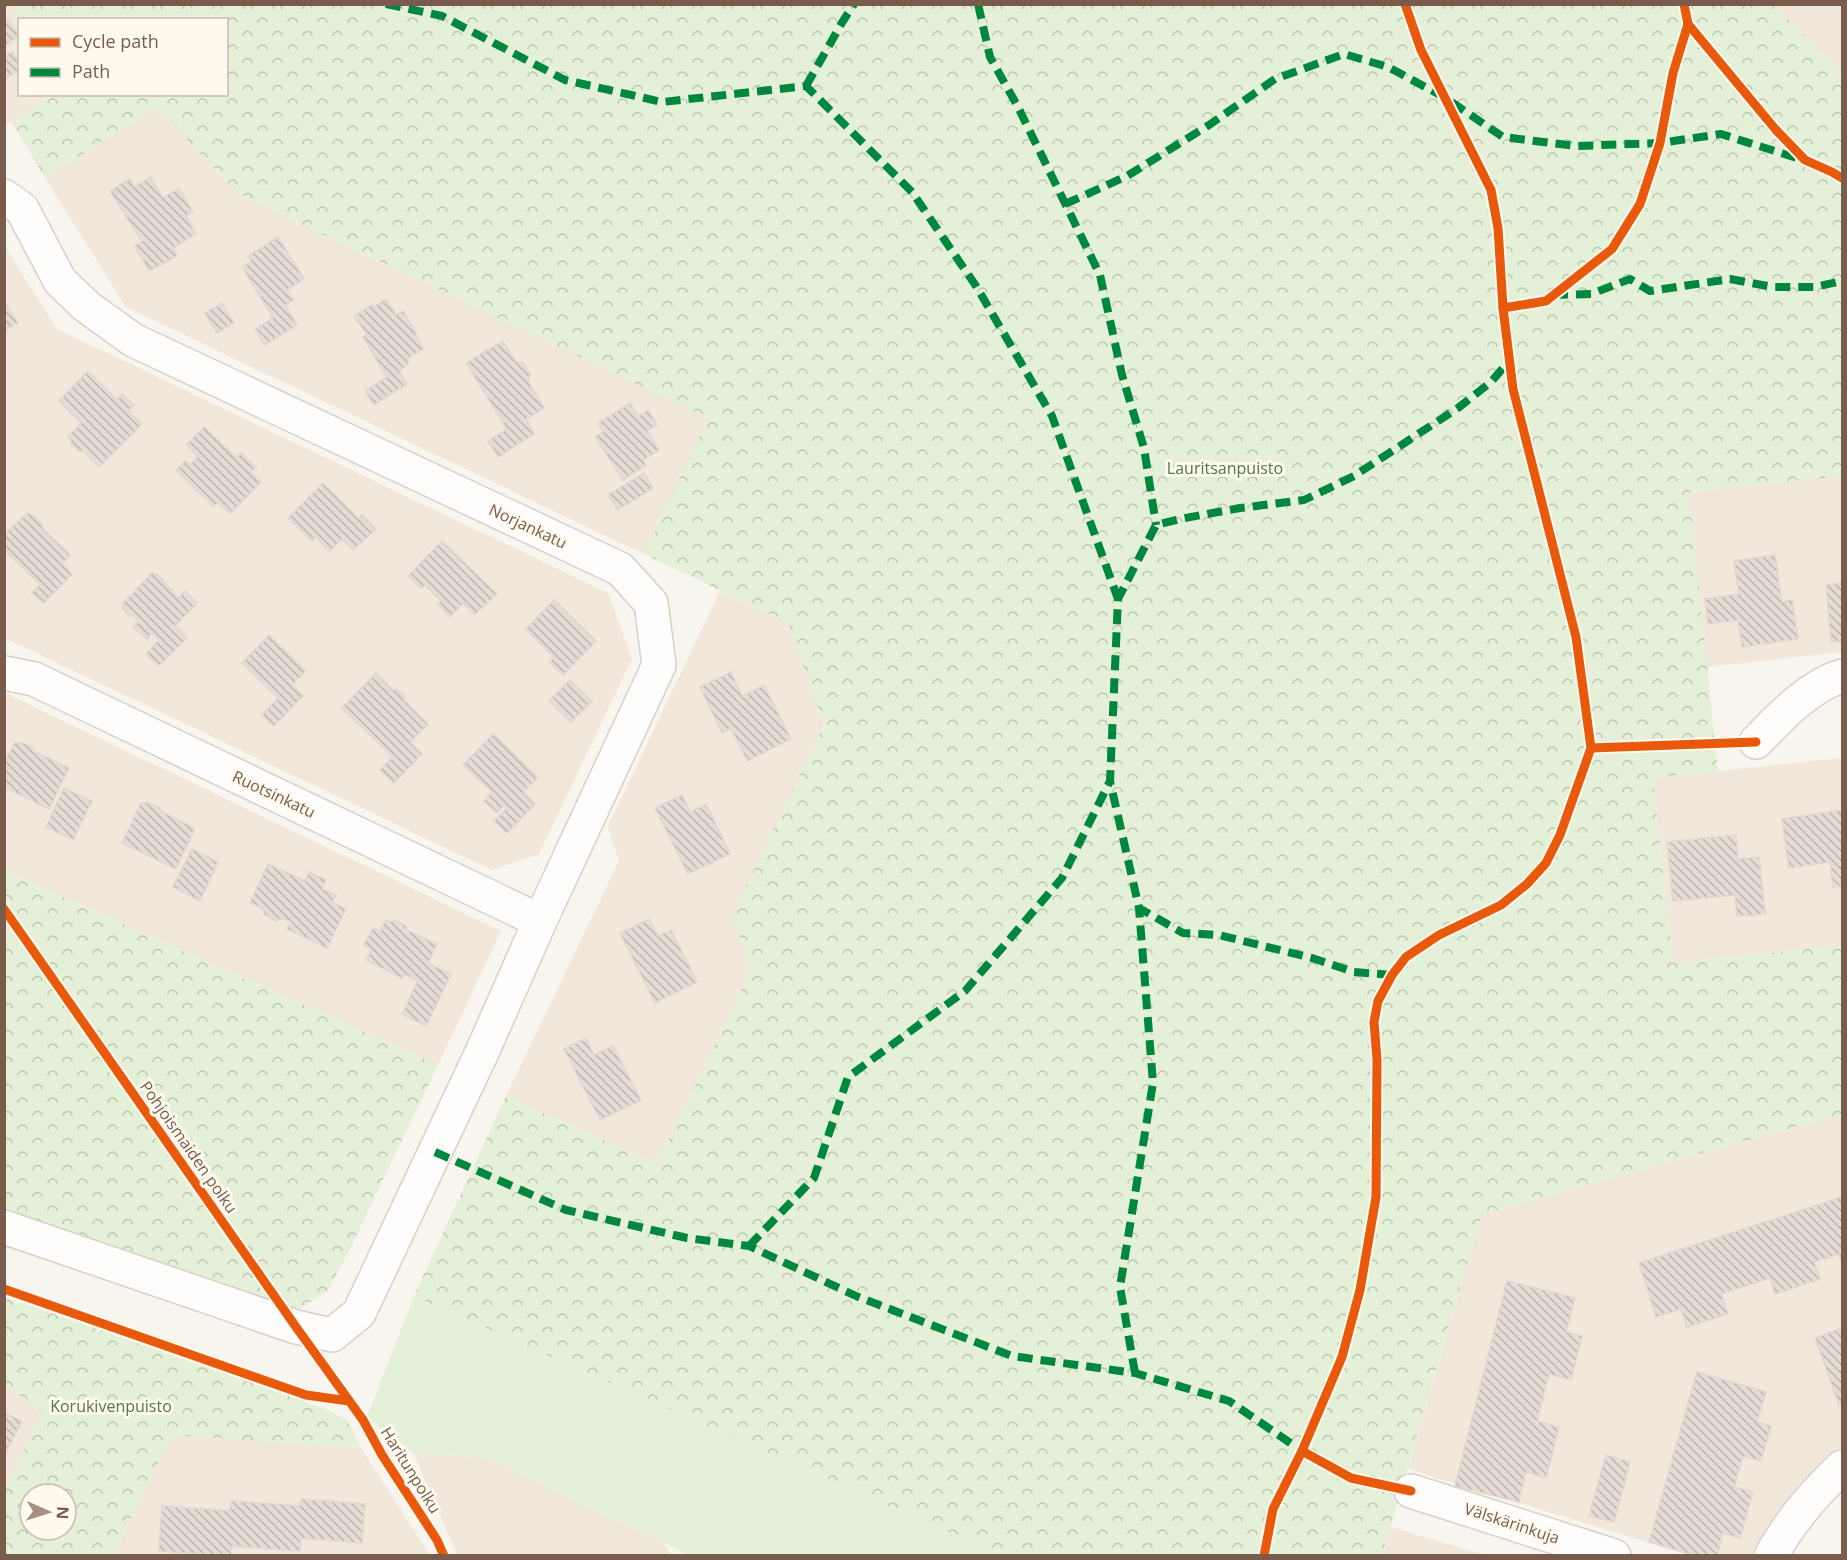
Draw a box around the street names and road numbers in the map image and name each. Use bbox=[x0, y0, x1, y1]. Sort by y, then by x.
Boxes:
street label: Norjankatu bbox=[485, 498, 571, 554]
street label: Ruotsinkatu bbox=[229, 765, 319, 823]
street label: Pohjoismaiden polku bbox=[135, 1077, 243, 1217]
street label: Haritunpolku bbox=[376, 1423, 446, 1517]
street label: Välskärinkuja bbox=[1462, 1497, 1562, 1549]

